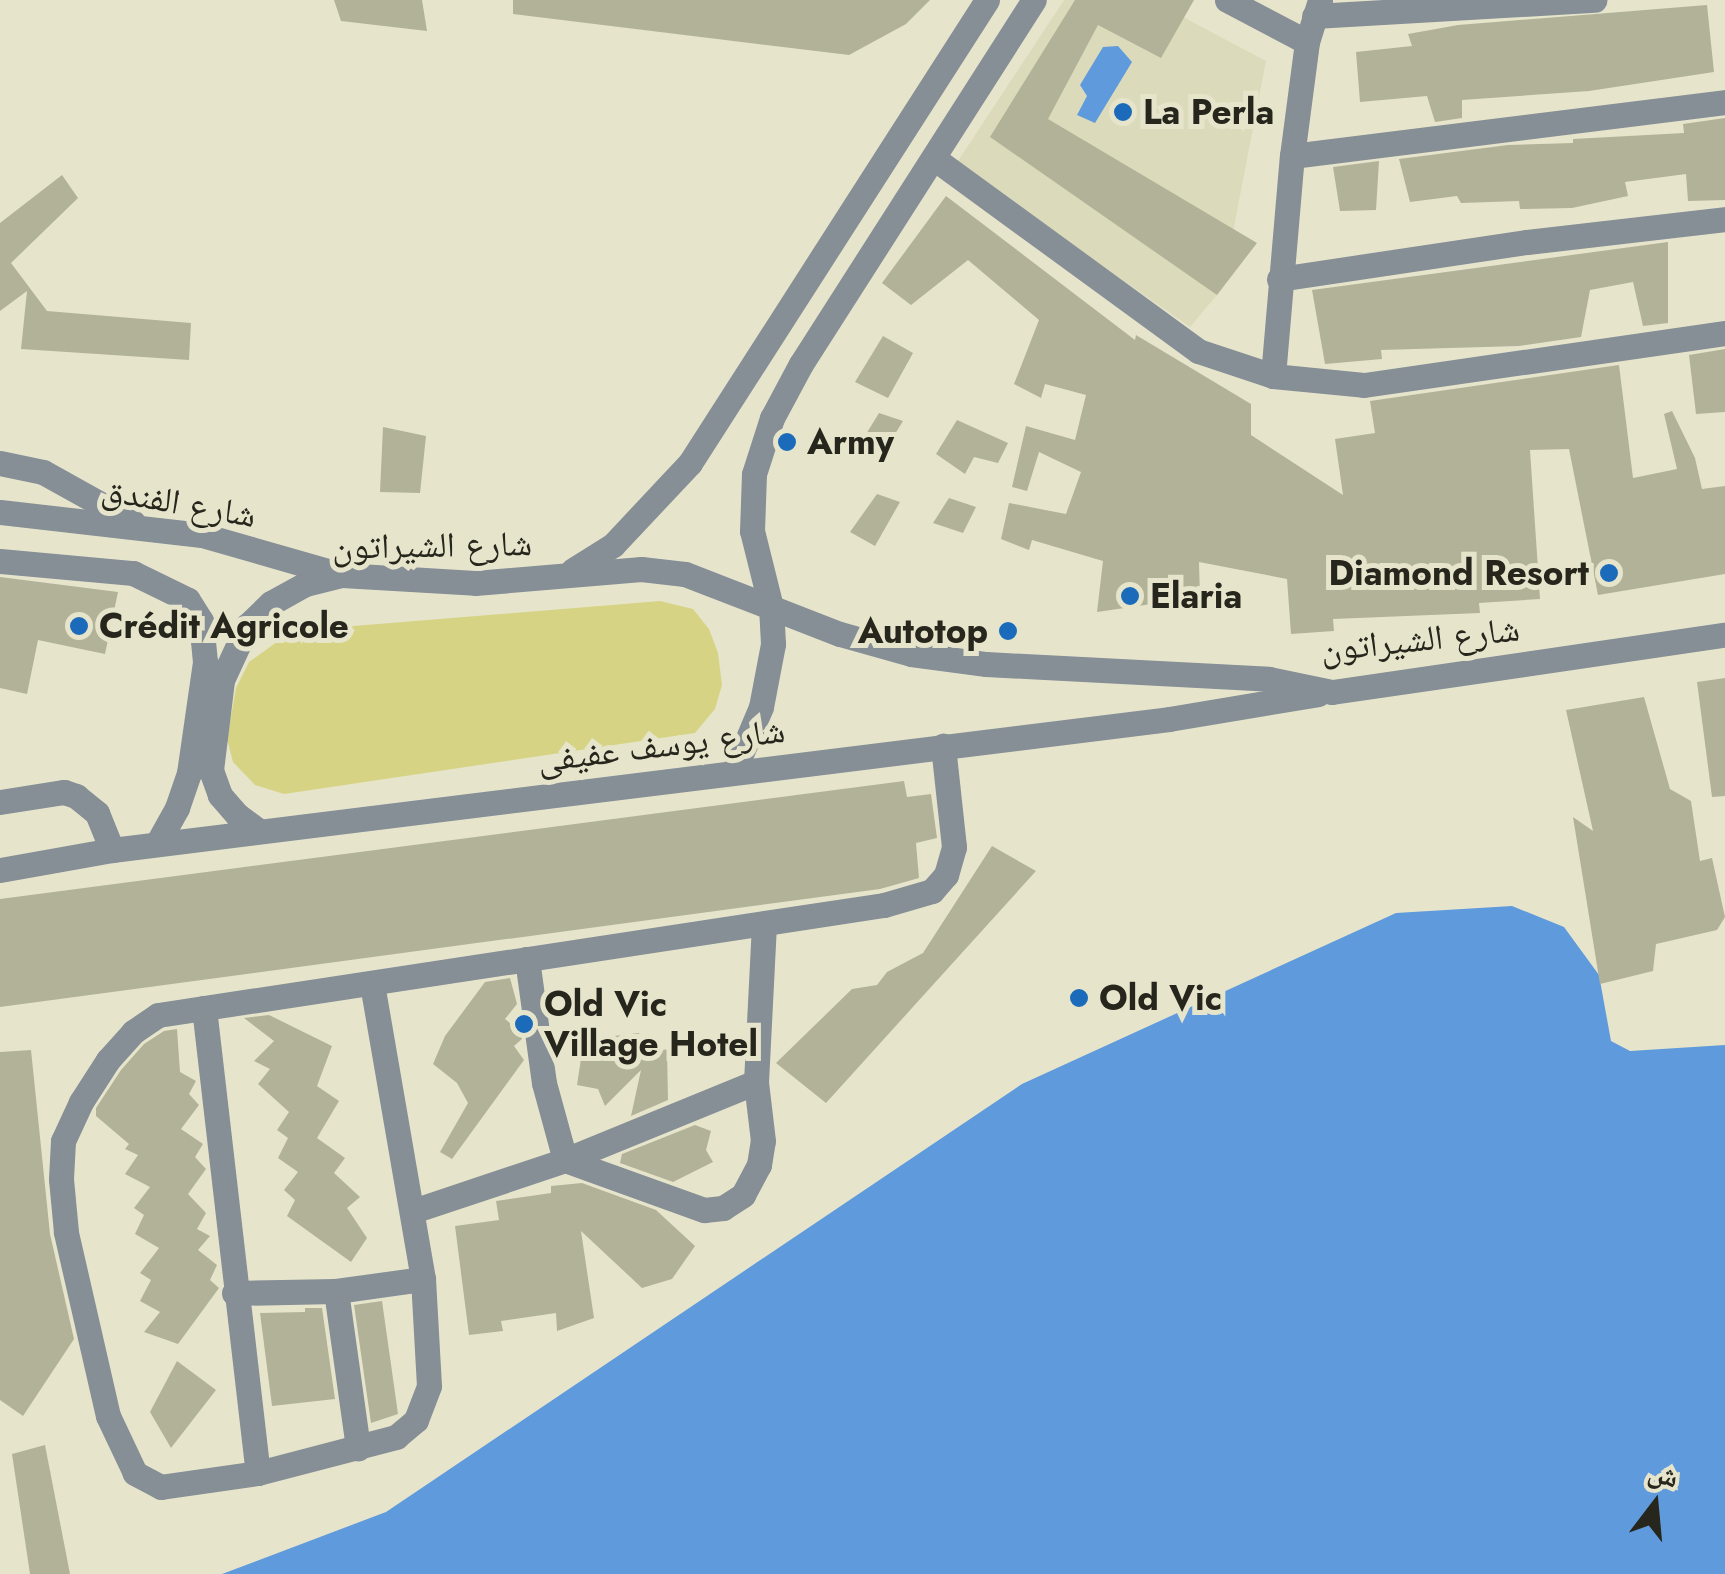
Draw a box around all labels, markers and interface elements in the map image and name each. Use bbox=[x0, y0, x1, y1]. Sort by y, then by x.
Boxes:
place label: La Perla bbox=[1143, 91, 1274, 133]
marker: La Perla bbox=[1112, 101, 1134, 123]
place label: Army bbox=[807, 421, 894, 463]
marker: Army bbox=[776, 431, 798, 453]
street label: شارع الفندق bbox=[99, 468, 259, 536]
street label: شارع الشيراتون bbox=[332, 522, 532, 568]
place label: Diamond Resort bbox=[1328, 552, 1589, 594]
marker: Diamond Resort bbox=[1598, 562, 1620, 584]
place label: Elaria bbox=[1150, 575, 1242, 617]
marker: Elaria bbox=[1119, 585, 1141, 607]
place label: Crédit Agricole bbox=[99, 605, 349, 647]
street label: شارع الشيراتون bbox=[1318, 608, 1522, 670]
place label: Autotop bbox=[858, 610, 988, 652]
marker: Crédit Agricole bbox=[68, 615, 90, 637]
marker: Autotop bbox=[997, 620, 1019, 642]
street label: شارع يوسف عفيفى bbox=[535, 709, 787, 781]
place label: Old Vic bbox=[1099, 977, 1222, 1019]
place label: Old Vic Village Hotel bbox=[544, 983, 758, 1065]
marker: Old Vic bbox=[1068, 987, 1090, 1009]
marker: Old Vic Village Hotel bbox=[513, 1013, 535, 1035]
text: ش bbox=[1643, 1451, 1683, 1498]
north arrow bbox=[1605, 1454, 1705, 1554]

